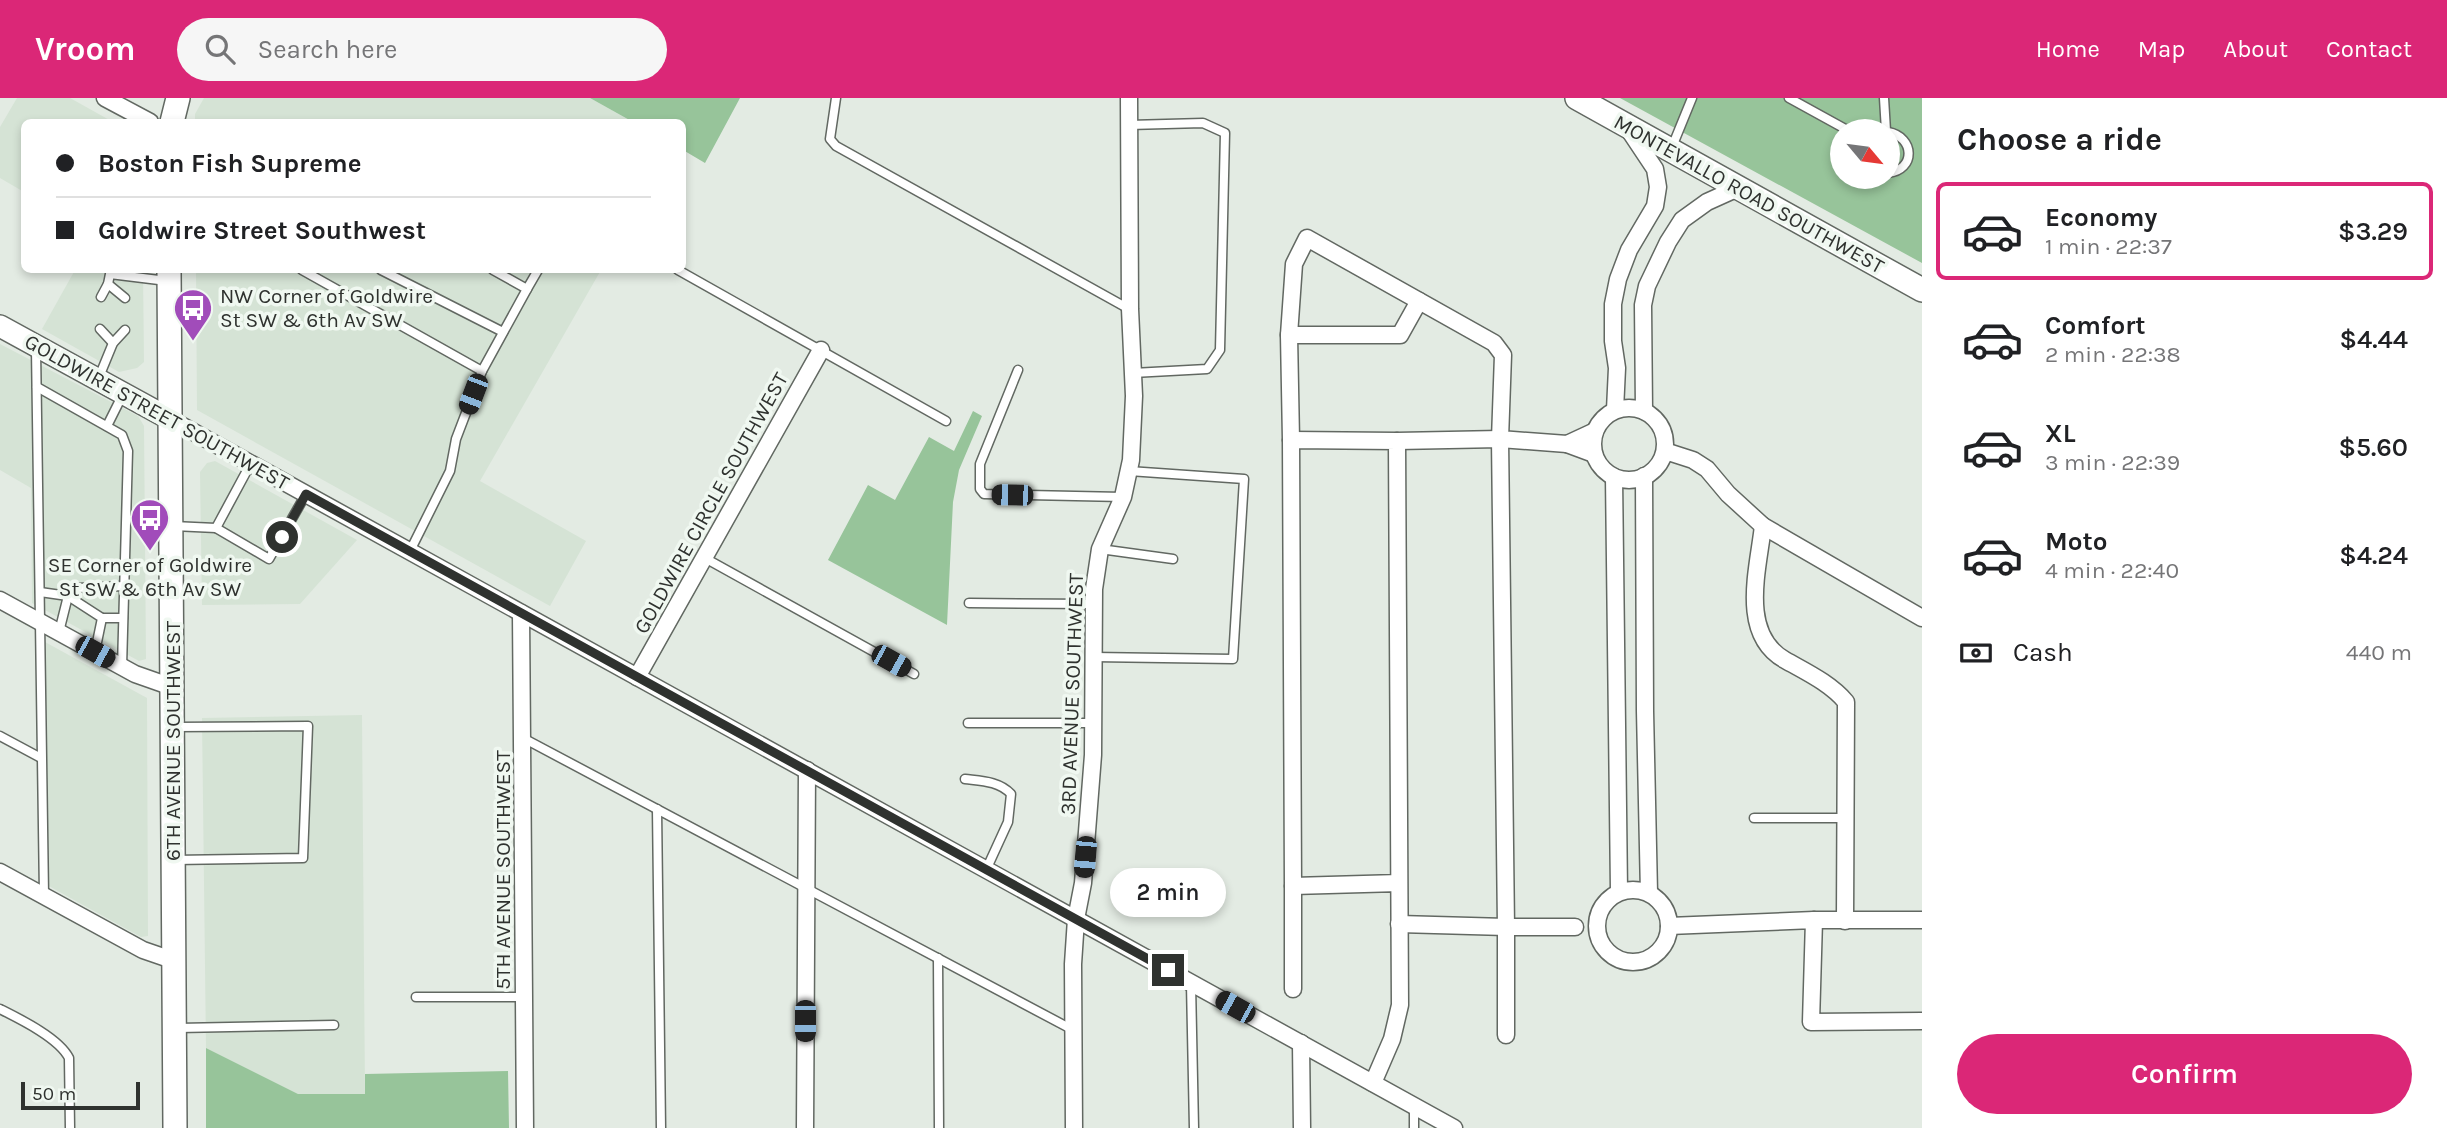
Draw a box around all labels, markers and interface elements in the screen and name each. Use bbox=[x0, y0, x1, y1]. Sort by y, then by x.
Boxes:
search box bbox=[177, 18, 667, 81]
text: Vroom bbox=[35, 30, 135, 68]
icon: search bbox=[201, 30, 239, 68]
text: Search here bbox=[257, 34, 397, 65]
text: Home bbox=[2036, 35, 2100, 63]
text: Map bbox=[2138, 35, 2185, 63]
text: About bbox=[2223, 35, 2288, 63]
text: Contact bbox=[2326, 35, 2412, 63]
street label: MONTEVALLO ROAD SOUTHWEST bbox=[1610, 110, 1889, 279]
north arrow bbox=[1830, 119, 1900, 189]
map controls bbox=[1830, 119, 1900, 189]
text: Choose a ride bbox=[1957, 121, 2162, 158]
text: Boston Fish Supreme bbox=[98, 148, 361, 179]
icon: car bbox=[1961, 200, 2024, 263]
text: Economy bbox=[2045, 202, 2157, 233]
text: Goldwire Street Southwest bbox=[98, 215, 426, 246]
text: $3.29 bbox=[2338, 216, 2408, 247]
text: 1 min · 22:37 bbox=[2045, 233, 2172, 260]
place label: NW Corner of Goldwire St SW & 6th Av SW bbox=[220, 284, 433, 332]
bus stop icon: NW Corner of Goldwire St SW & 6th Av SW bbox=[172, 287, 214, 342]
icon: car bbox=[1961, 308, 2024, 371]
text: Comfort bbox=[2045, 310, 2146, 341]
text: $4.44 bbox=[2340, 324, 2408, 355]
street label: GOLDWIRE STREET SOUTHWEST bbox=[21, 329, 294, 495]
text: 2 min · 22:38 bbox=[2045, 341, 2181, 368]
street label: GOLDWIRE CIRCLE SOUTHWEST bbox=[629, 368, 793, 638]
car bbox=[456, 371, 491, 417]
icon: car bbox=[1961, 416, 2024, 479]
text: XL bbox=[2045, 418, 2076, 449]
text: $5.60 bbox=[2338, 432, 2408, 463]
text: 3 min · 22:39 bbox=[2045, 449, 2180, 476]
car bbox=[991, 484, 1034, 506]
bus stop icon: SE Corner of Goldwire St SW & 6th Av SW bbox=[129, 497, 171, 552]
route start bbox=[266, 521, 298, 553]
icon: car bbox=[1961, 524, 2024, 587]
text: Moto bbox=[2045, 526, 2107, 557]
text: $4.24 bbox=[2339, 540, 2408, 571]
place label: SE Corner of Goldwire St SW & 6th Av SW bbox=[48, 553, 252, 601]
text: 4 min · 22:40 bbox=[2045, 557, 2179, 584]
street label: 3RD AVENUE SOUTHWEST bbox=[1056, 572, 1088, 816]
street label: 6TH AVENUE SOUTHWEST bbox=[161, 621, 185, 861]
car bbox=[72, 633, 119, 671]
icon: cash bbox=[1957, 634, 1995, 672]
text: Cash bbox=[2013, 637, 2073, 668]
text: 440 m bbox=[2346, 639, 2412, 666]
car bbox=[868, 642, 915, 680]
street label: 5TH AVENUE SOUTHWEST bbox=[491, 750, 515, 990]
car bbox=[1073, 835, 1098, 879]
callout: 2 min bbox=[1110, 868, 1226, 918]
text: 2 min bbox=[1137, 879, 1199, 906]
route end bbox=[1152, 954, 1184, 986]
car bbox=[1212, 988, 1259, 1026]
car bbox=[795, 1000, 816, 1042]
button: Confirm bbox=[1957, 1034, 2412, 1114]
scale bar bbox=[21, 1079, 140, 1111]
text: 50 m bbox=[32, 1083, 76, 1105]

